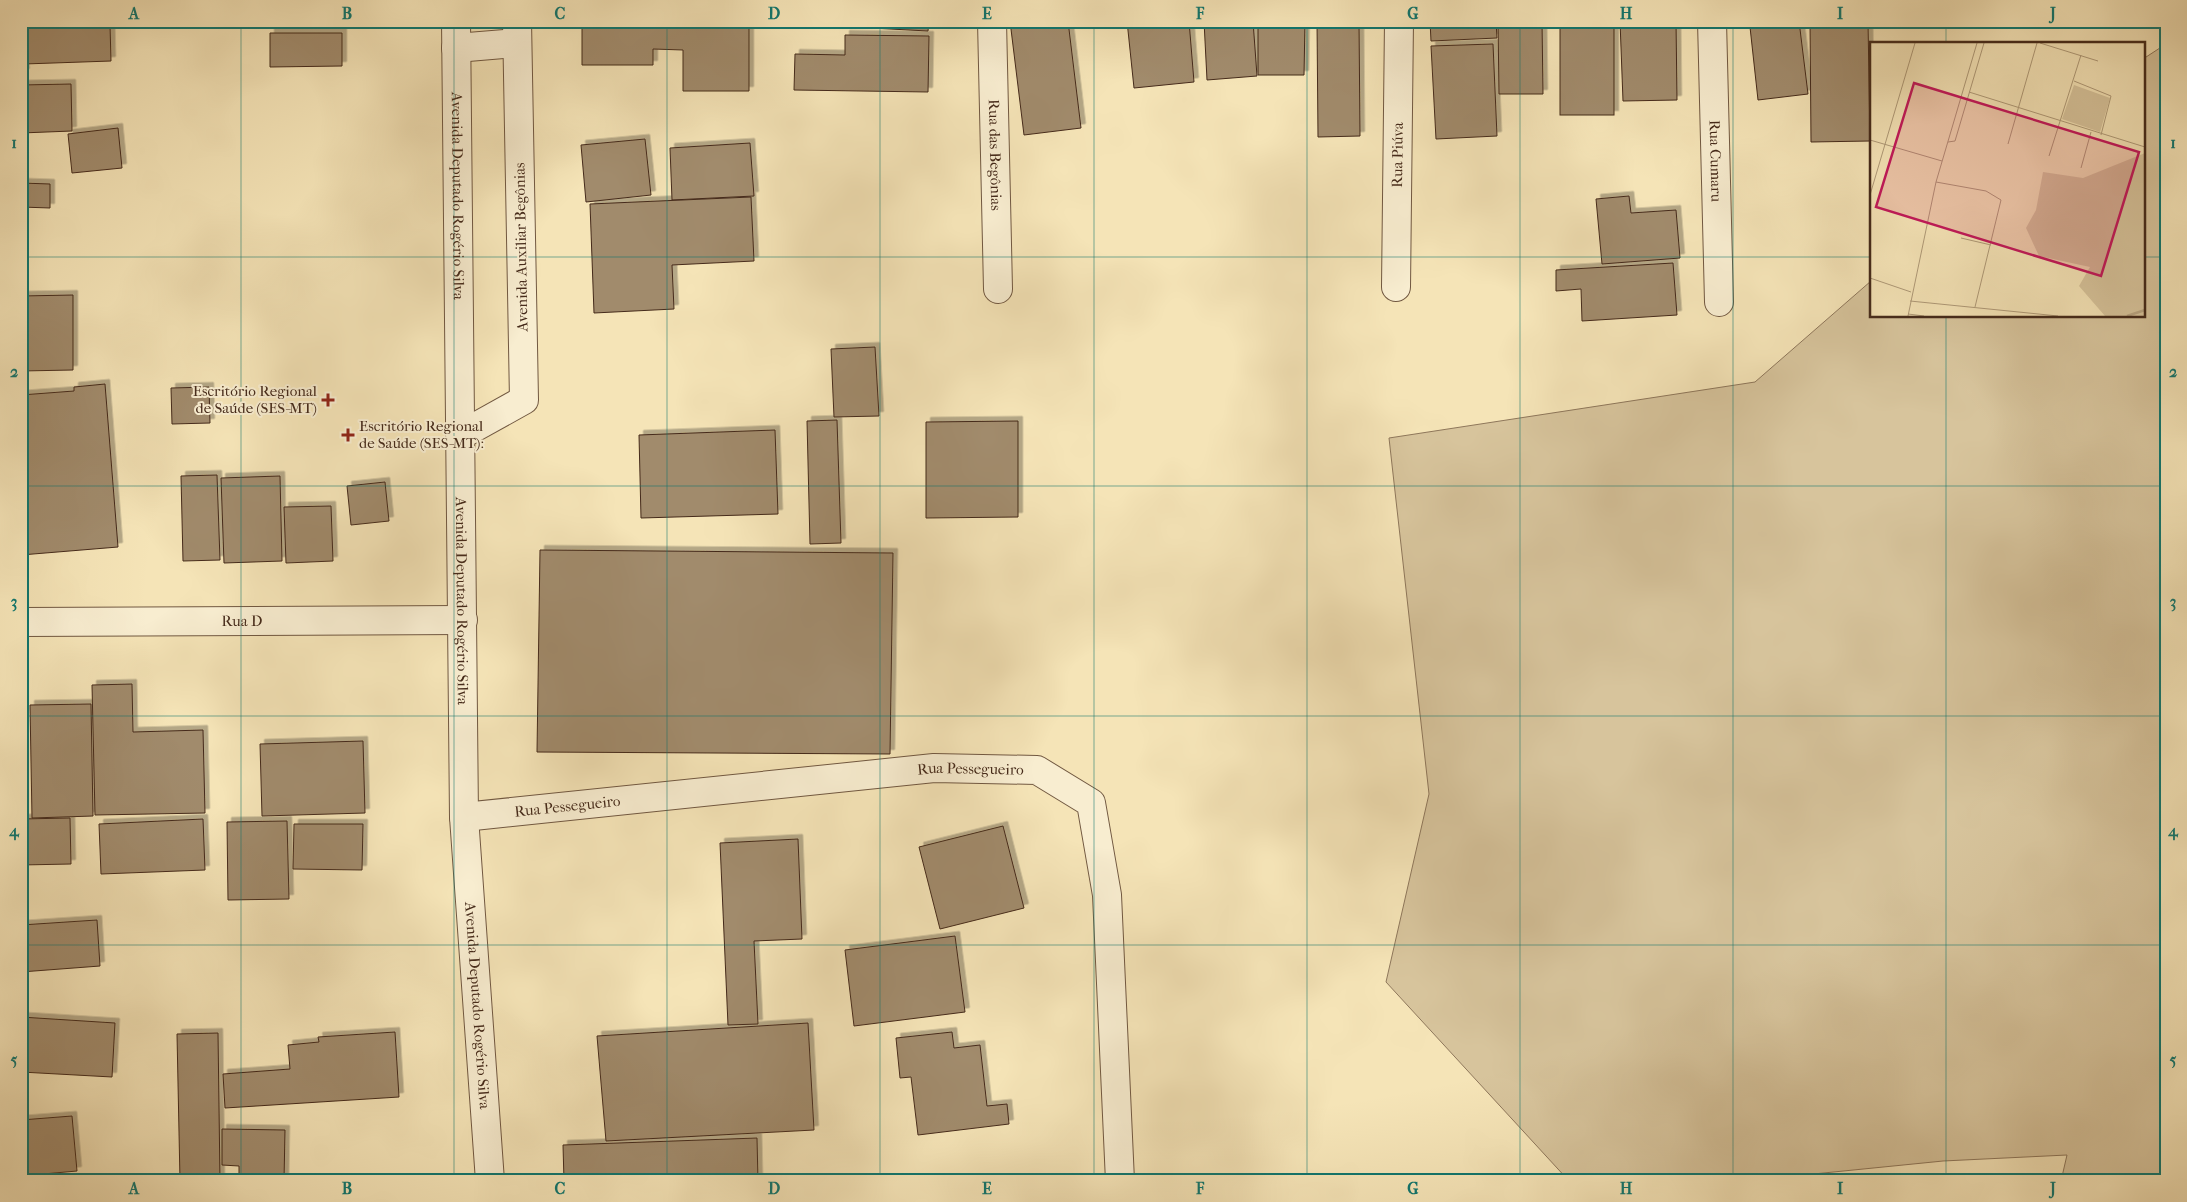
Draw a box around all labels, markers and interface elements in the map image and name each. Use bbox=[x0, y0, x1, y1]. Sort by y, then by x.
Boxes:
text: A bbox=[128, 4, 140, 23]
text: B bbox=[342, 4, 352, 23]
text: C bbox=[555, 4, 566, 23]
text: D bbox=[768, 4, 780, 23]
text: E bbox=[982, 4, 992, 23]
text: F bbox=[1195, 4, 1205, 23]
text: G bbox=[1407, 4, 1419, 23]
text: H bbox=[1620, 4, 1633, 23]
text: I bbox=[1837, 4, 1844, 23]
text: J bbox=[2048, 4, 2056, 24]
inset map bbox=[1870, 42, 2144, 318]
street label: Avenida Deputado Rogério Silva bbox=[448, 91, 468, 301]
street label: Rua das Begônias bbox=[985, 99, 1005, 211]
street label: Rua Cumaru bbox=[1705, 120, 1726, 203]
street label: Rua Piúva bbox=[1388, 121, 1407, 188]
text: 1 bbox=[11, 133, 17, 152]
text: 1 bbox=[2170, 133, 2176, 152]
street label: Avenida Auxiliar Begônias bbox=[511, 162, 531, 333]
text: 2 bbox=[10, 362, 18, 381]
text: 2 bbox=[2169, 362, 2177, 381]
place label: Escritório Regional de Saúde (SES-MT) bbox=[193, 382, 317, 417]
marker: Escritório Regional de Saúde (SES-MT) bbox=[321, 393, 335, 407]
place label: Escritório Regional de Saúde (SES-MT): bbox=[359, 417, 484, 452]
marker: Escritório Regional de Saúde (SES-MT): bbox=[341, 428, 355, 442]
street label: Avenida Deputado Rogério Silva bbox=[452, 496, 472, 706]
text: 3 bbox=[11, 592, 17, 612]
text: 3 bbox=[2170, 592, 2176, 612]
street label: Rua D bbox=[222, 612, 262, 630]
street label: Rua Pessegueiro bbox=[916, 759, 1024, 779]
street label: Rua Pessegueiro bbox=[514, 792, 622, 821]
text: 4 bbox=[8, 821, 20, 841]
text: 4 bbox=[2167, 821, 2179, 841]
street label: Avenida Deputado Rogério Silva bbox=[461, 900, 494, 1111]
text: 5 bbox=[11, 1050, 18, 1069]
text: 5 bbox=[2170, 1050, 2177, 1069]
text: A bbox=[128, 1179, 140, 1198]
text: B bbox=[342, 1179, 352, 1198]
text: C bbox=[555, 1179, 566, 1198]
text: D bbox=[768, 1179, 780, 1198]
text: E bbox=[982, 1179, 992, 1198]
text: F bbox=[1195, 1179, 1205, 1198]
text: G bbox=[1407, 1179, 1419, 1198]
text: H bbox=[1620, 1179, 1633, 1198]
text: I bbox=[1837, 1179, 1844, 1198]
text: J bbox=[2048, 1179, 2056, 1199]

